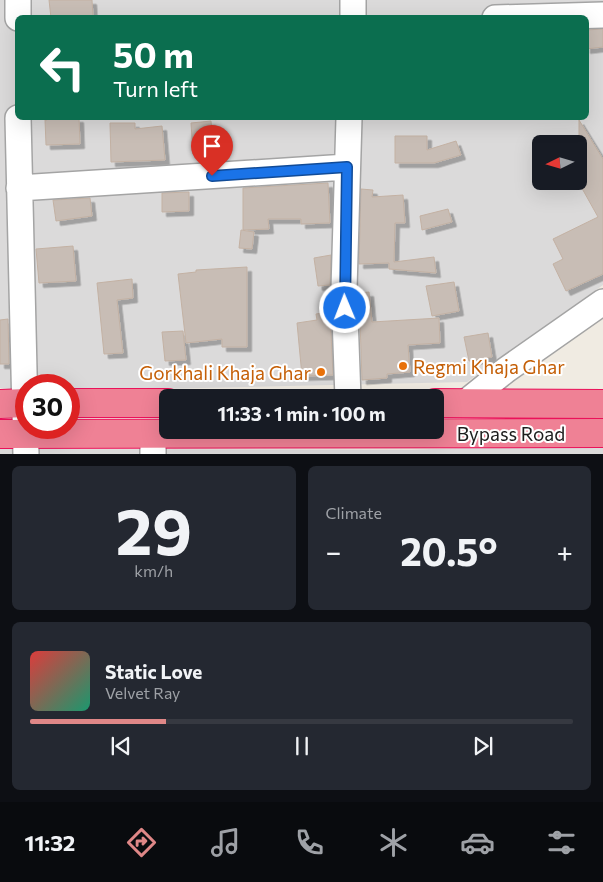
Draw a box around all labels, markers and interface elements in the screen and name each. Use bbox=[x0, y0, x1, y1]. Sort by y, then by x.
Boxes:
text: 50 m bbox=[113, 32, 194, 75]
icon: left bbox=[30, 35, 95, 100]
text: Turn left bbox=[113, 75, 198, 102]
pin bbox=[191, 125, 233, 176]
icon: arrive bbox=[198, 132, 226, 160]
north arrow bbox=[532, 135, 588, 190]
map controls bbox=[532, 135, 587, 190]
position arrow bbox=[318, 281, 370, 333]
place label: Regmi Khaja Ghar bbox=[413, 355, 565, 378]
marker: Regmi Khaja Ghar bbox=[397, 360, 409, 372]
place label: Gorkhali Khaja Ghar bbox=[139, 361, 311, 384]
marker: Gorkhali Khaja Ghar bbox=[315, 366, 327, 378]
speed limit sign: 30 bbox=[15, 374, 80, 439]
text: 11:33 · 1 min · 100 m bbox=[218, 402, 385, 425]
street label: Bypass Road bbox=[457, 422, 565, 445]
text: 29 bbox=[115, 489, 192, 568]
text: Climate bbox=[326, 503, 382, 522]
text: 20.5° bbox=[400, 527, 498, 574]
text: − bbox=[326, 534, 341, 568]
text: + bbox=[557, 534, 573, 568]
text: km/h bbox=[134, 561, 173, 580]
text: Static Love bbox=[105, 660, 202, 683]
text: Velvet Ray bbox=[105, 683, 180, 702]
icon: previous bbox=[107, 732, 135, 760]
icon: pause bbox=[288, 732, 316, 760]
icon: next bbox=[469, 732, 497, 760]
icon: directions bbox=[124, 825, 159, 860]
icon: music bbox=[208, 825, 243, 860]
icon: phone bbox=[292, 825, 327, 860]
icon: climate bbox=[376, 825, 411, 860]
icon: car bbox=[460, 825, 495, 860]
icon: filters bbox=[544, 825, 579, 860]
text: 11:32 bbox=[24, 829, 75, 856]

